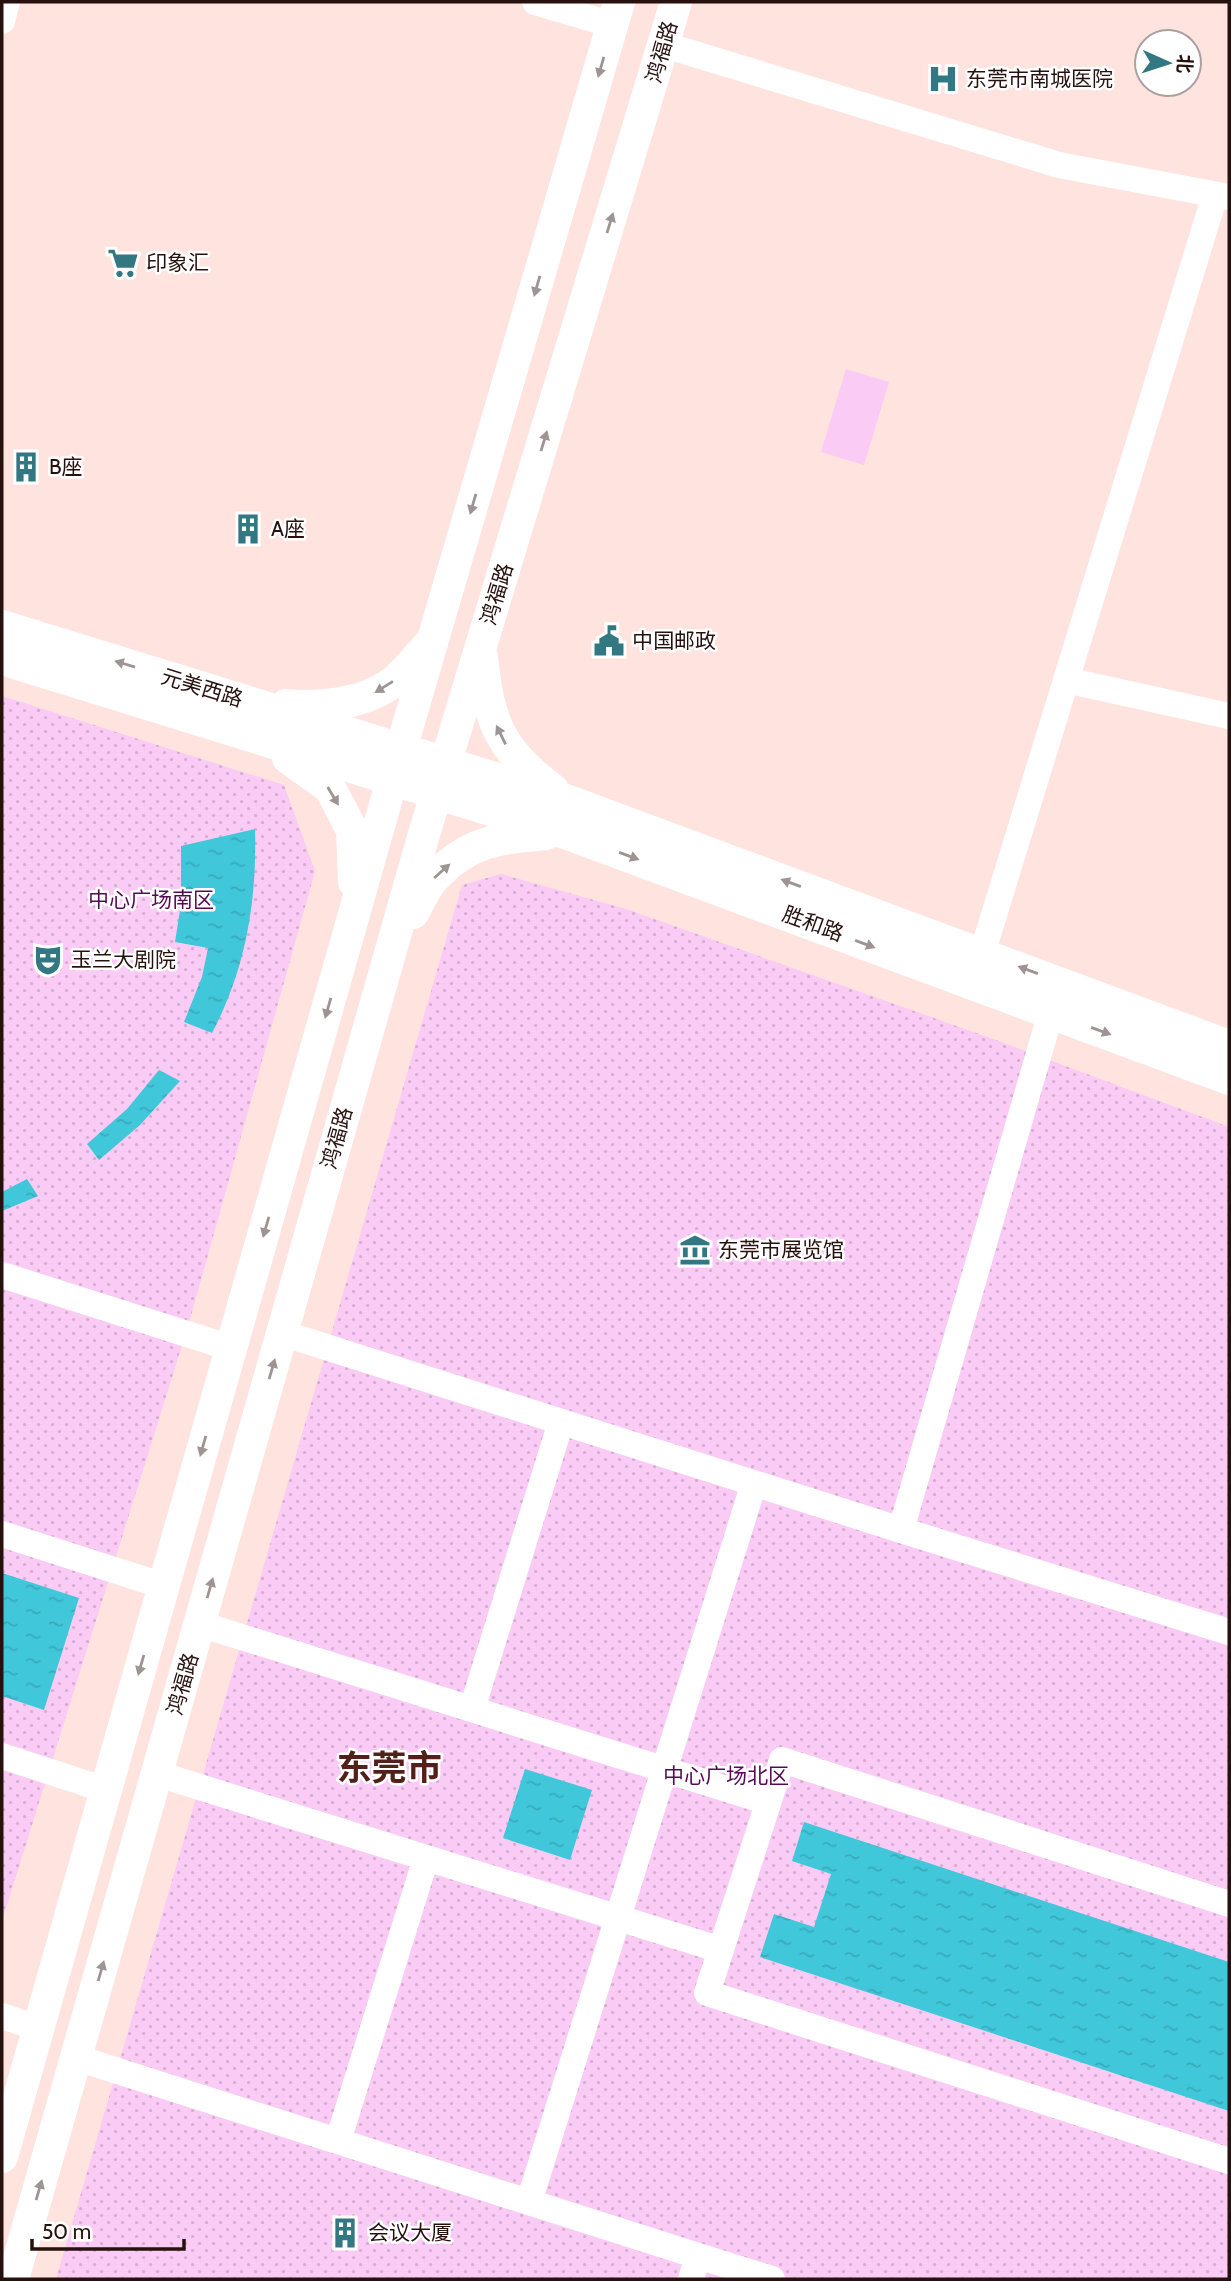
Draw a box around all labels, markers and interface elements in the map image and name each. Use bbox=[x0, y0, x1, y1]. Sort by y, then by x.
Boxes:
street label: 鸿福路 bbox=[641, 18, 682, 86]
north arrow bbox=[1133, 28, 1203, 98]
text: 北 bbox=[1172, 54, 1196, 74]
one-way arrow bbox=[595, 57, 605, 78]
hospital icon: 东莞市南城医院 bbox=[926, 62, 960, 96]
place label: 东莞市南城医院 bbox=[966, 66, 1113, 91]
one-way arrow bbox=[606, 212, 616, 233]
supermarket icon: 印象汇 bbox=[106, 246, 140, 280]
place label: 印象汇 bbox=[146, 250, 209, 275]
one-way arrow bbox=[531, 275, 541, 296]
one-way arrow bbox=[540, 430, 550, 451]
building icon: B座 bbox=[9, 450, 43, 484]
place label: B座 bbox=[49, 454, 83, 479]
one-way arrow bbox=[468, 494, 478, 515]
building icon: A座 bbox=[231, 512, 265, 546]
place label: A座 bbox=[271, 516, 305, 541]
street label: 鸿福路 bbox=[475, 560, 518, 628]
public building icon: 中国邮政 bbox=[592, 624, 626, 658]
place label: 中国邮政 bbox=[632, 628, 716, 653]
one-way arrow bbox=[115, 659, 136, 669]
street label: 元美西路 bbox=[158, 663, 246, 712]
one-way arrow bbox=[375, 680, 394, 693]
one-way arrow bbox=[495, 725, 507, 745]
one-way arrow bbox=[327, 786, 340, 805]
one-way arrow bbox=[618, 851, 639, 862]
one-way arrow bbox=[433, 863, 451, 879]
one-way arrow bbox=[781, 877, 802, 888]
park label: 中心广场南区 bbox=[88, 887, 214, 912]
street label: 胜和路 bbox=[779, 901, 847, 946]
one-way arrow bbox=[854, 938, 875, 949]
theatre icon: 玉兰大剧院 bbox=[31, 943, 65, 977]
place label: 玉兰大剧院 bbox=[71, 947, 176, 972]
one-way arrow bbox=[1017, 965, 1038, 976]
one-way arrow bbox=[322, 998, 332, 1019]
one-way arrow bbox=[1091, 1026, 1112, 1037]
street label: 鸿福路 bbox=[316, 1104, 357, 1172]
one-way arrow bbox=[260, 1217, 270, 1238]
museum icon: 东莞市展览馆 bbox=[678, 1233, 712, 1267]
place label: 东莞市展览馆 bbox=[718, 1237, 844, 1262]
one-way arrow bbox=[268, 1358, 278, 1379]
one-way arrow bbox=[198, 1436, 208, 1457]
one-way arrow bbox=[206, 1577, 216, 1598]
street label: 鸿福路 bbox=[162, 1650, 203, 1718]
one-way arrow bbox=[136, 1655, 146, 1676]
district label: 东莞市 bbox=[336, 1746, 442, 1789]
park label: 中心广场北区 bbox=[663, 1763, 789, 1788]
one-way arrow bbox=[97, 1961, 107, 1982]
one-way arrow bbox=[35, 2179, 45, 2200]
scale bar bbox=[32, 2208, 184, 2252]
building icon: 会议大厦 bbox=[328, 2216, 362, 2250]
text: 50 m bbox=[42, 2219, 91, 2244]
place label: 会议大厦 bbox=[368, 2220, 452, 2245]

